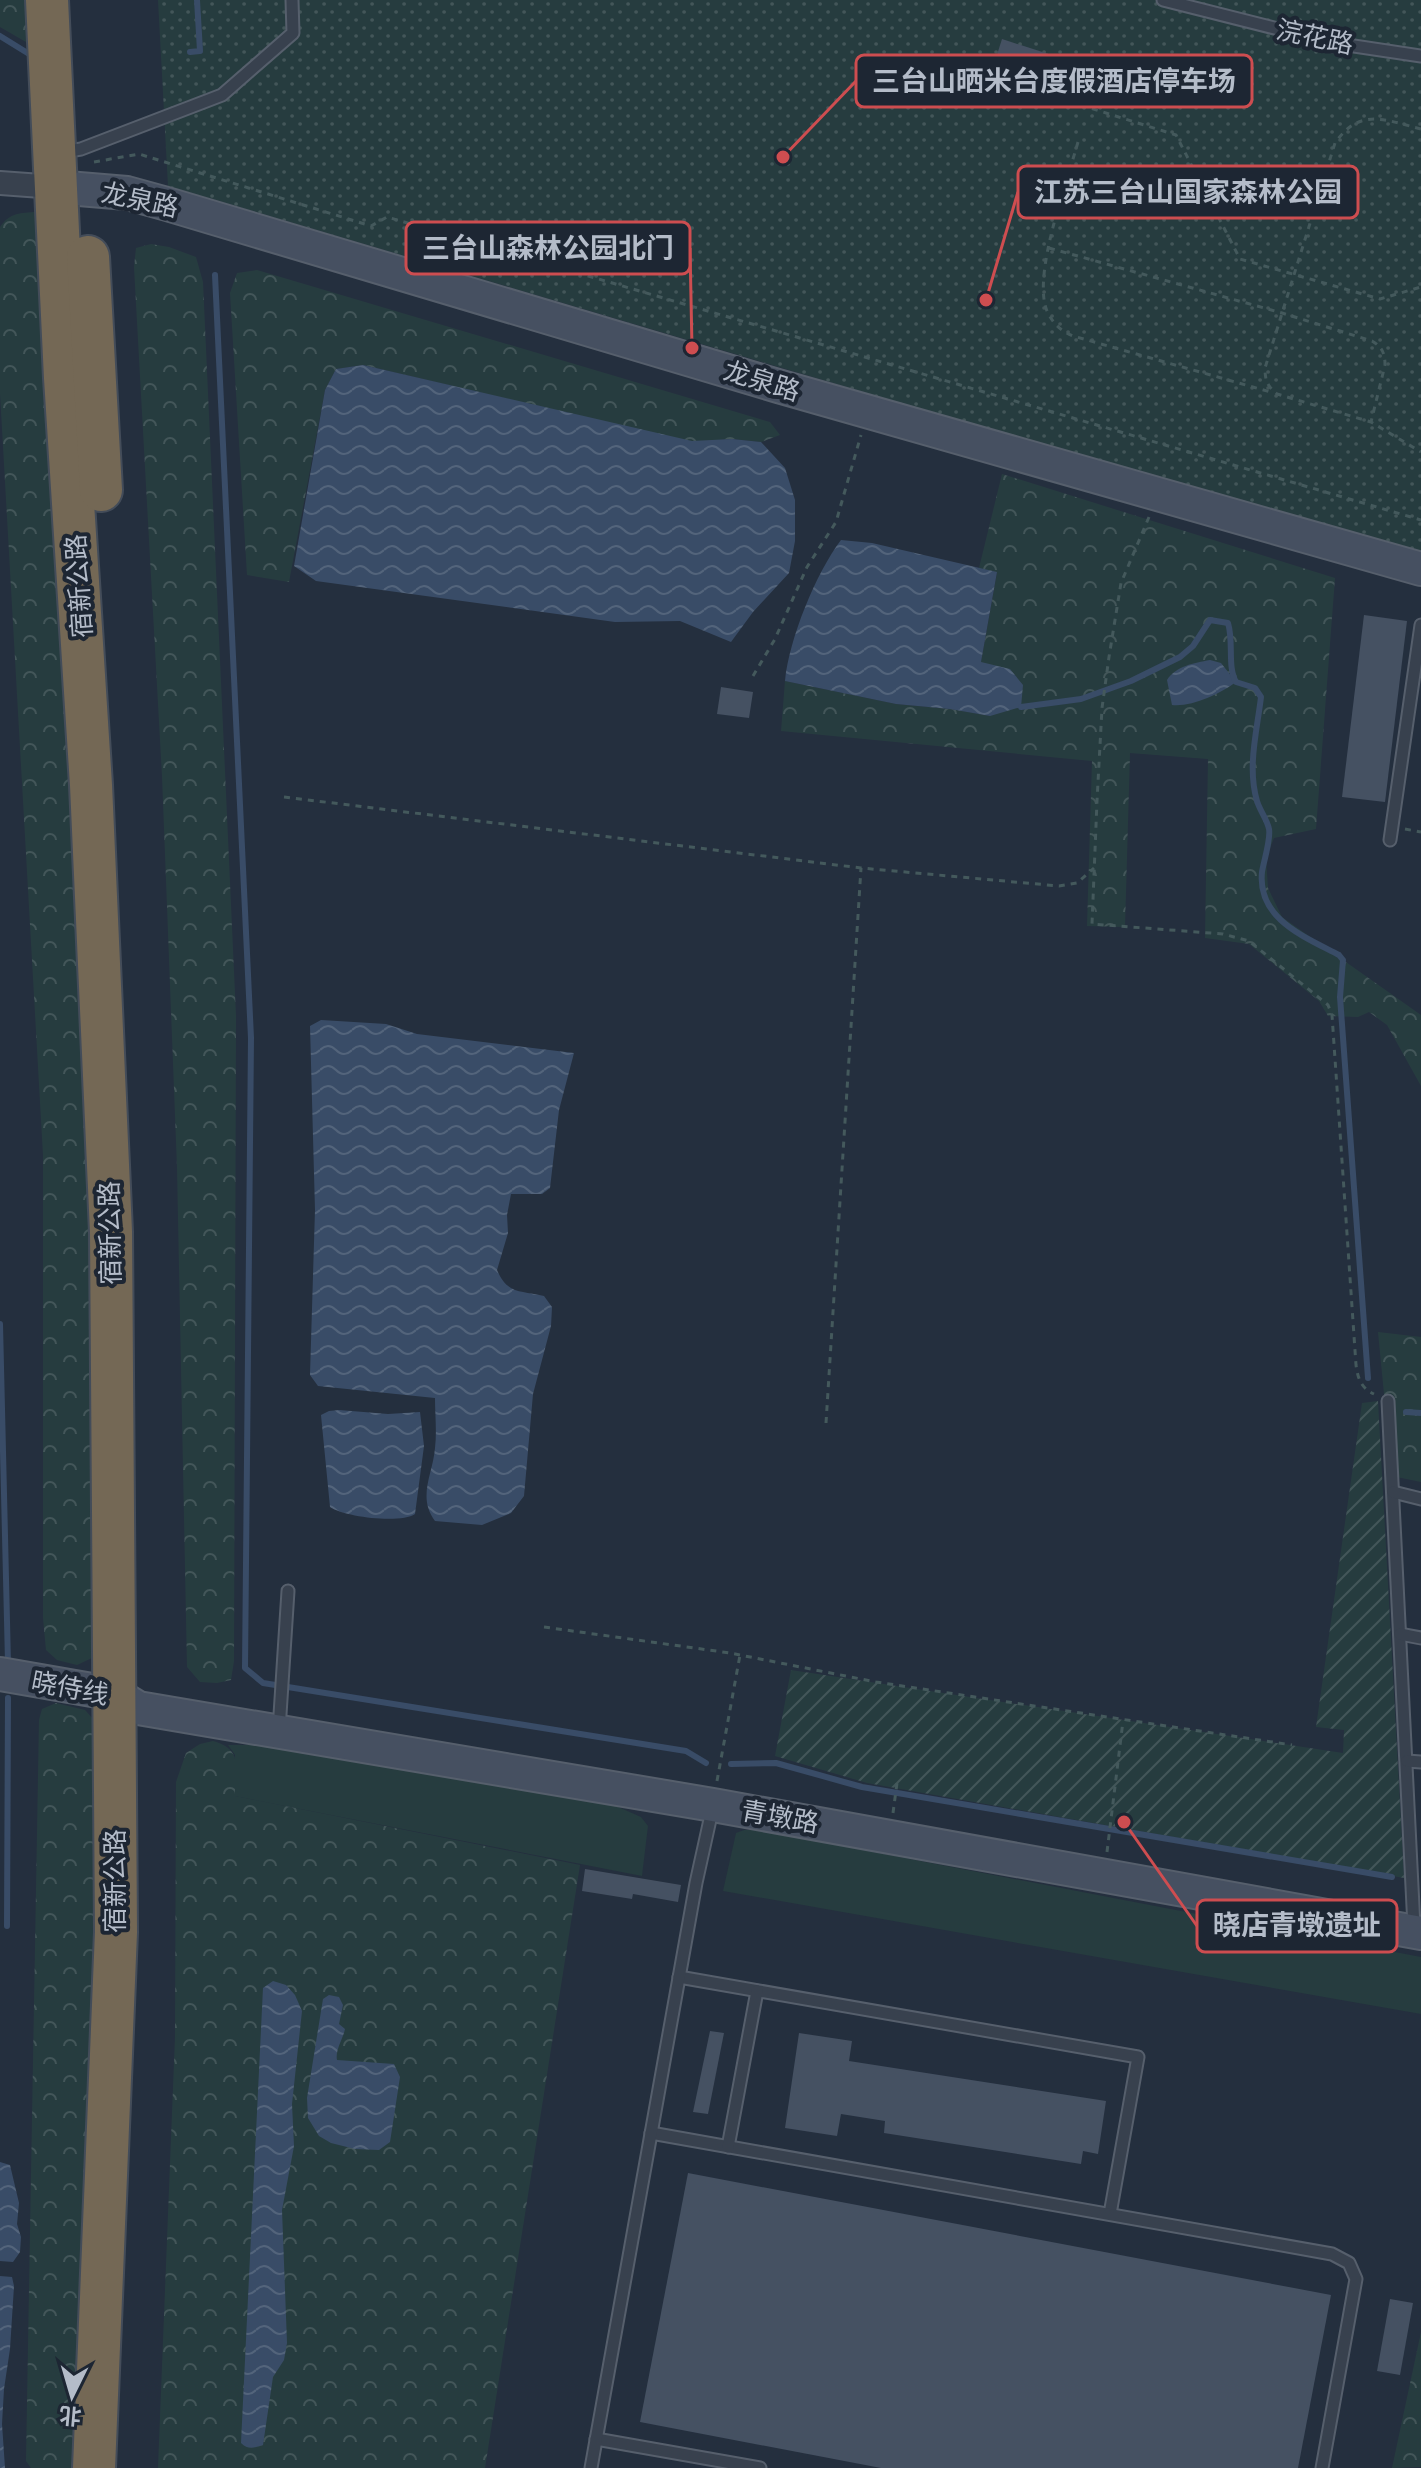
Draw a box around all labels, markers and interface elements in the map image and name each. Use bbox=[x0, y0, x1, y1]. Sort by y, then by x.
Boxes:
street label: 浣花路 bbox=[1274, 14, 1356, 60]
callout: 三台山晒米台度假酒店停车场 bbox=[856, 55, 1252, 107]
text: 三台山晒米台度假酒店停车场 bbox=[872, 65, 1236, 98]
callout: 江苏三台山国家森林公园 bbox=[1018, 166, 1358, 218]
text: 江苏三台山国家森林公园 bbox=[1034, 176, 1342, 209]
street label: 龙泉路 bbox=[99, 177, 181, 223]
callout: 三台山森林公园北门 bbox=[406, 222, 690, 274]
text: 三台山森林公园北门 bbox=[422, 232, 674, 265]
street label: 龙泉路 bbox=[720, 355, 804, 407]
street label: 宿新公路 bbox=[60, 533, 98, 639]
street label: 宿新公路 bbox=[94, 1181, 126, 1285]
street label: 晓侍线 bbox=[29, 1666, 111, 1710]
street label: 青墩路 bbox=[739, 1795, 821, 1839]
street label: 宿新公路 bbox=[100, 1829, 130, 1933]
callout: 晓店青墩遗址 bbox=[1197, 1900, 1397, 1952]
text: 晓店青墩遗址 bbox=[1213, 1909, 1381, 1942]
north arrow bbox=[32, 2356, 112, 2436]
text: 北 bbox=[58, 2402, 82, 2430]

